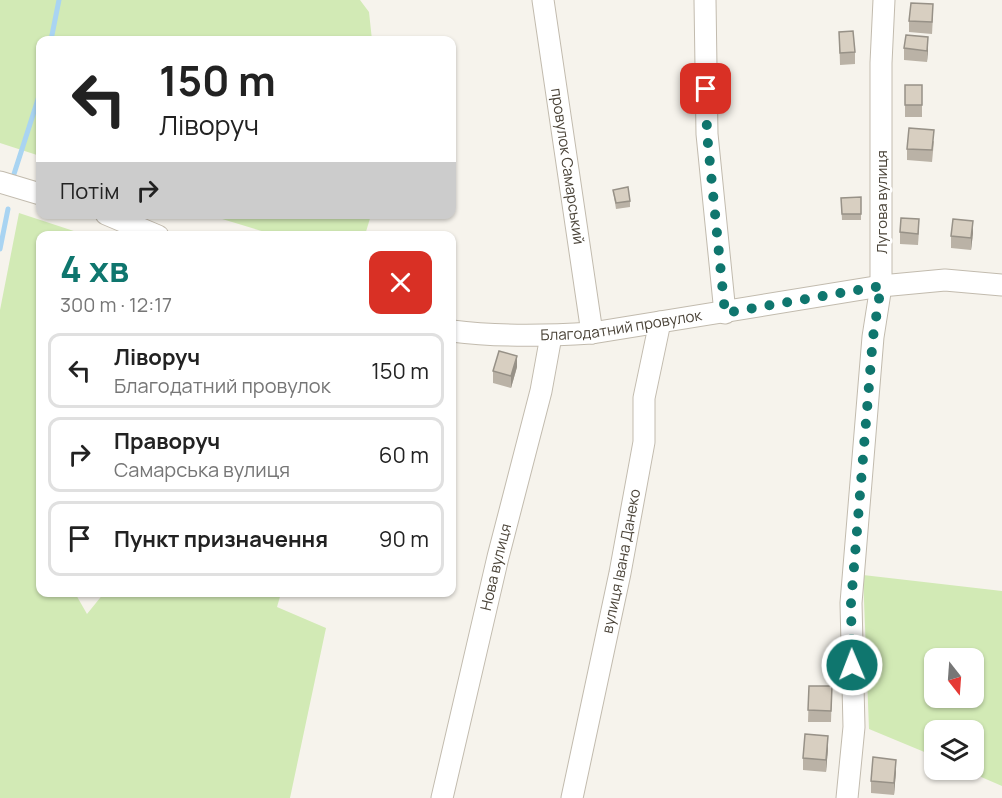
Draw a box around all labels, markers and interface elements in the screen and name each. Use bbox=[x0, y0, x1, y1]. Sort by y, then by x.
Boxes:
text: 150 m bbox=[159, 51, 276, 109]
icon: left bbox=[60, 60, 138, 138]
pin bbox=[680, 63, 731, 114]
icon: arrive bbox=[689, 72, 722, 105]
street label: провулок Самарський bbox=[546, 87, 590, 246]
text: Ліворуч bbox=[159, 106, 259, 143]
street label: Лугова вулиця bbox=[871, 150, 892, 254]
icon: right bbox=[131, 174, 164, 207]
text: Потім bbox=[60, 176, 119, 206]
text: 4 хв bbox=[60, 244, 129, 293]
button: close bbox=[369, 251, 432, 314]
text: 300 m · 12:17 bbox=[60, 291, 172, 318]
street label: Благодатний провулок bbox=[540, 304, 704, 345]
text: Ліворуч bbox=[114, 342, 200, 372]
icon: left bbox=[63, 354, 96, 387]
text: 150 m bbox=[371, 356, 429, 386]
text: Благодатний провулок bbox=[114, 372, 331, 399]
text: Праворуч bbox=[114, 426, 220, 456]
icon: right bbox=[63, 438, 96, 471]
text: 60 m bbox=[379, 440, 429, 470]
text: Самарська вулиця bbox=[114, 456, 290, 483]
street label: вулиця Івана Данеко bbox=[596, 487, 645, 635]
street label: Нова вулиця bbox=[475, 521, 516, 613]
icon: arrive bbox=[63, 522, 96, 555]
text: Пункт призначення bbox=[114, 524, 328, 554]
text: 90 m bbox=[379, 524, 429, 554]
position arrow bbox=[820, 633, 884, 697]
north arrow bbox=[924, 648, 984, 708]
map controls bbox=[924, 648, 984, 780]
button: layers bbox=[924, 720, 984, 780]

